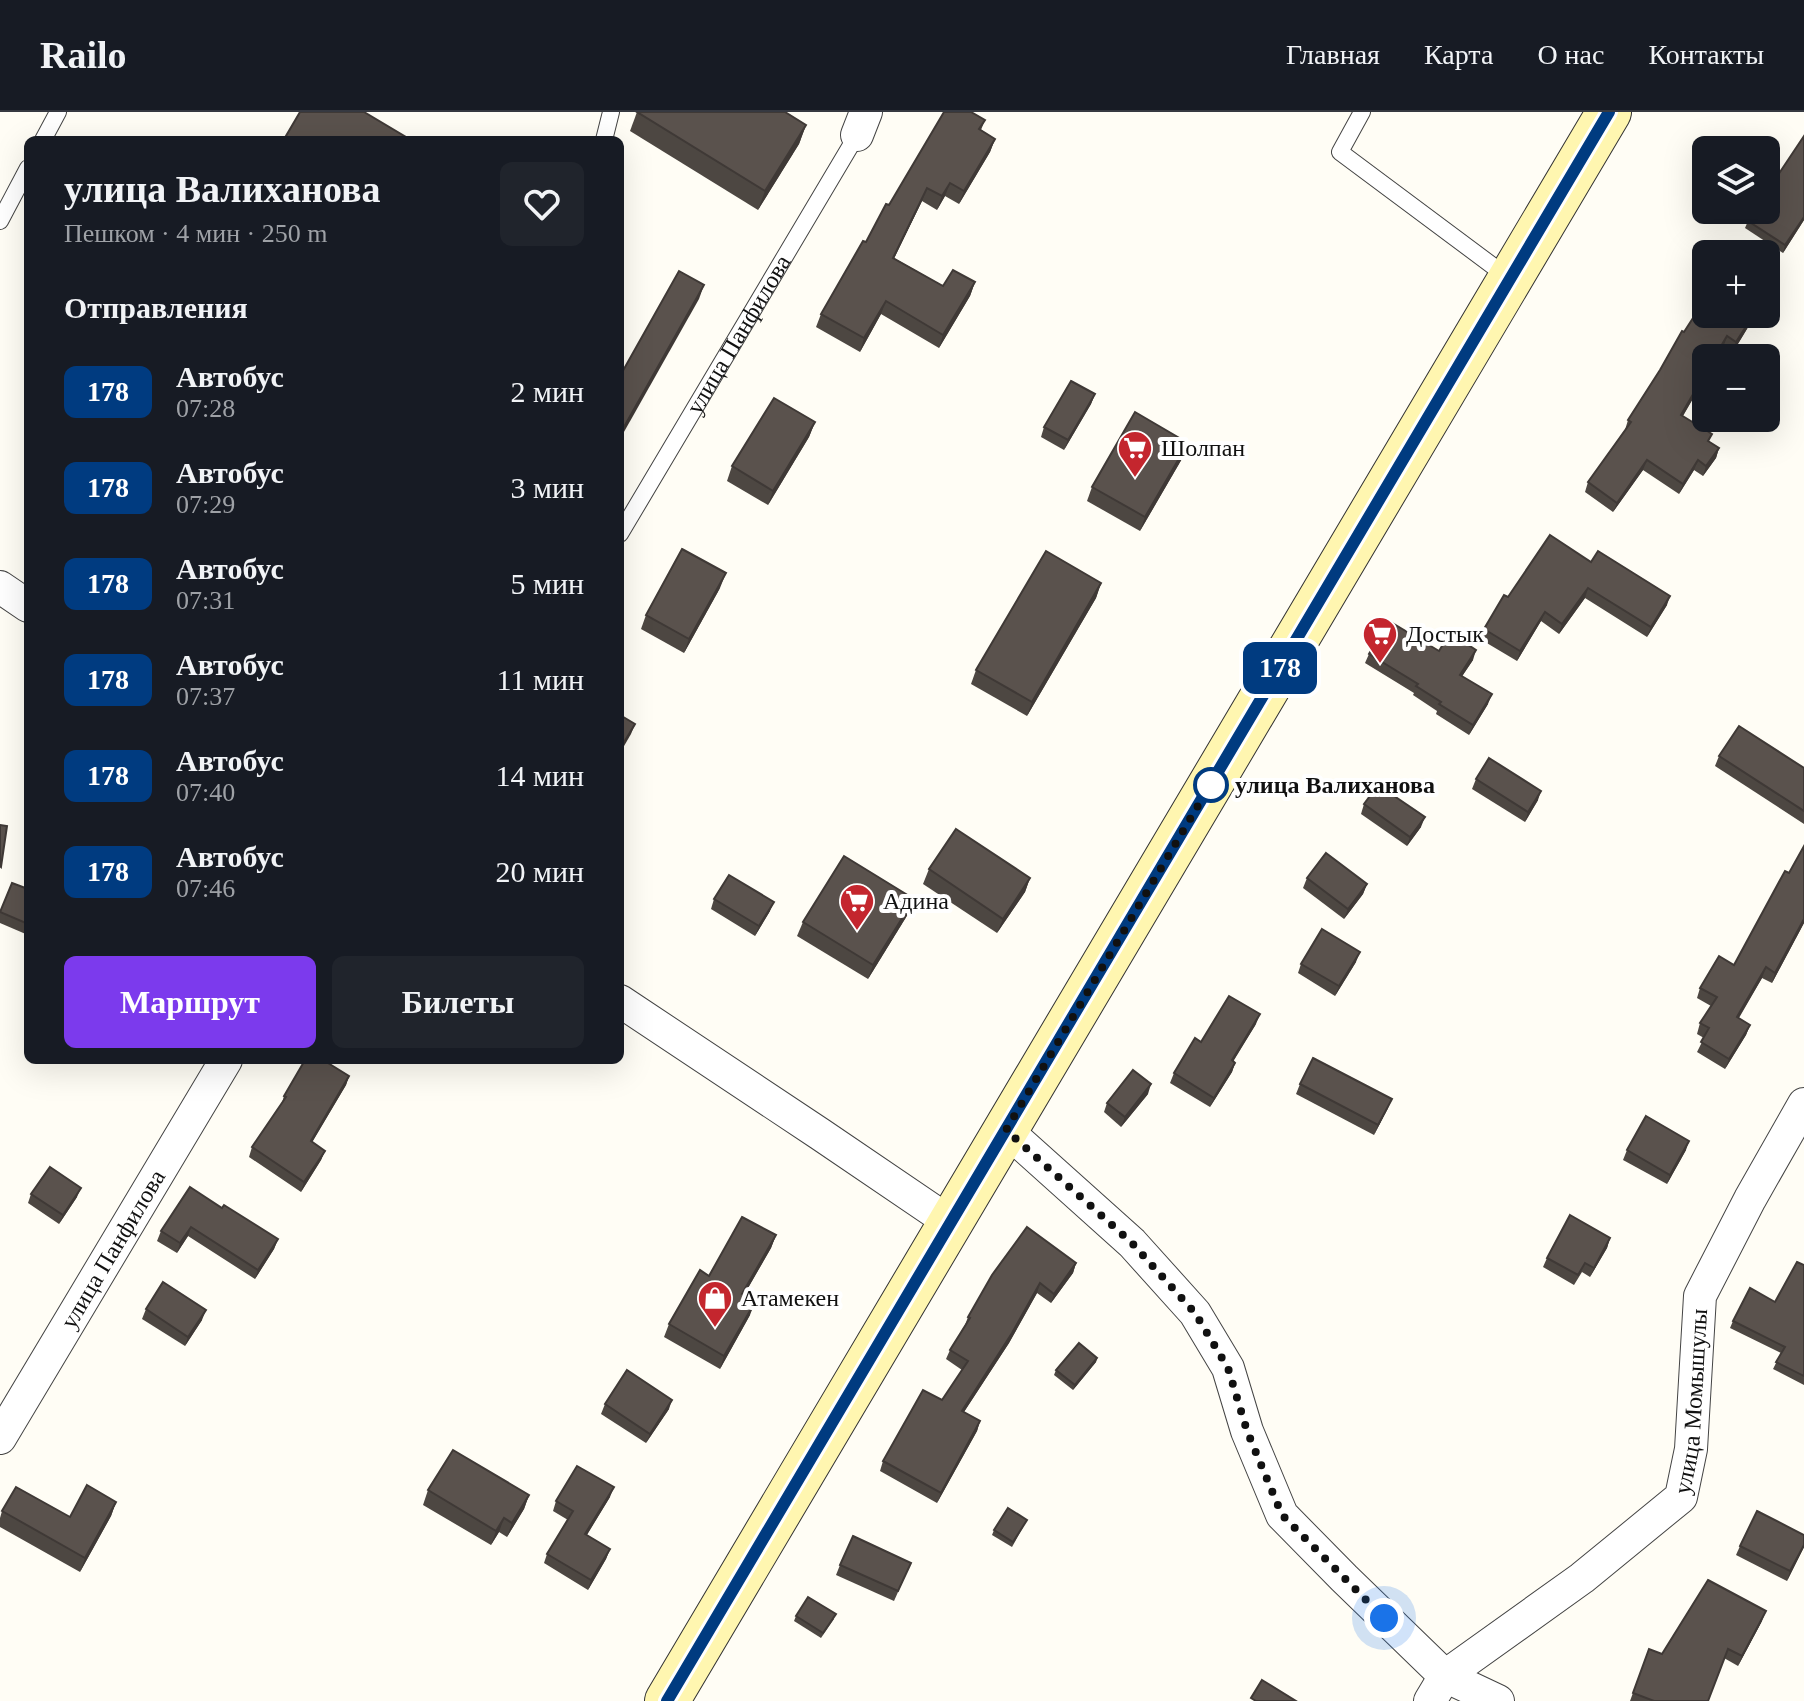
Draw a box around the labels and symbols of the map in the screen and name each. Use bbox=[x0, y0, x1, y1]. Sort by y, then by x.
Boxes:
street label: улица Панфилова bbox=[681, 250, 796, 419]
supermarket icon: Шолпан bbox=[1116, 429, 1154, 479]
place label: Шолпан bbox=[1161, 435, 1245, 461]
supermarket icon: Достык bbox=[1361, 615, 1399, 665]
place label: Достык bbox=[1406, 621, 1484, 647]
line badge: 178 bbox=[1234, 642, 1326, 694]
marker: улица Валиханова bbox=[1194, 768, 1228, 802]
place label: улица Валиханова bbox=[1235, 772, 1435, 798]
supermarket icon: Адина bbox=[838, 882, 876, 932]
place label: Адина bbox=[883, 888, 949, 914]
street label: улица Панфилова bbox=[56, 1165, 170, 1333]
shop icon: Атамекен bbox=[696, 1279, 734, 1329]
place label: Атамекен bbox=[741, 1285, 839, 1311]
street label: улица Момышулы bbox=[1669, 1308, 1712, 1496]
your location bbox=[1364, 1598, 1404, 1638]

